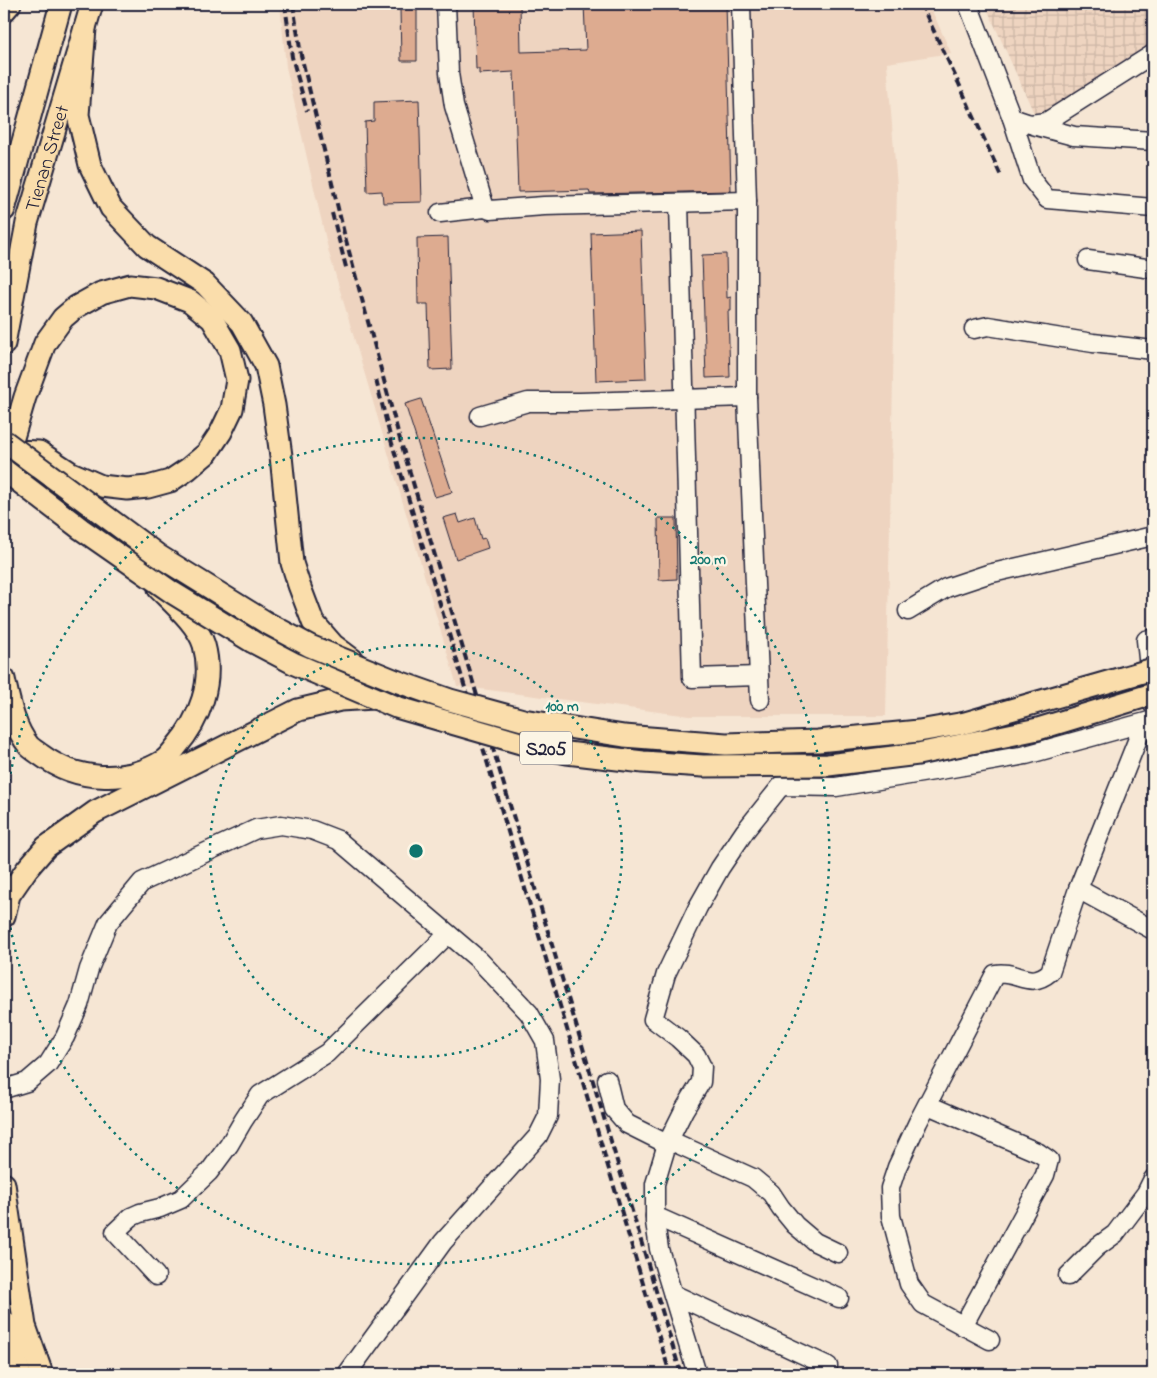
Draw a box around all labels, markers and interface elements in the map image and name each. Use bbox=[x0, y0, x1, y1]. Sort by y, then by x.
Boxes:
street label: Tienan Street bbox=[19, 102, 78, 216]
text: 200 m bbox=[689, 549, 726, 571]
text: 100 m bbox=[545, 696, 579, 718]
road number: S205 bbox=[520, 731, 572, 764]
centre of rings bbox=[407, 842, 425, 860]

